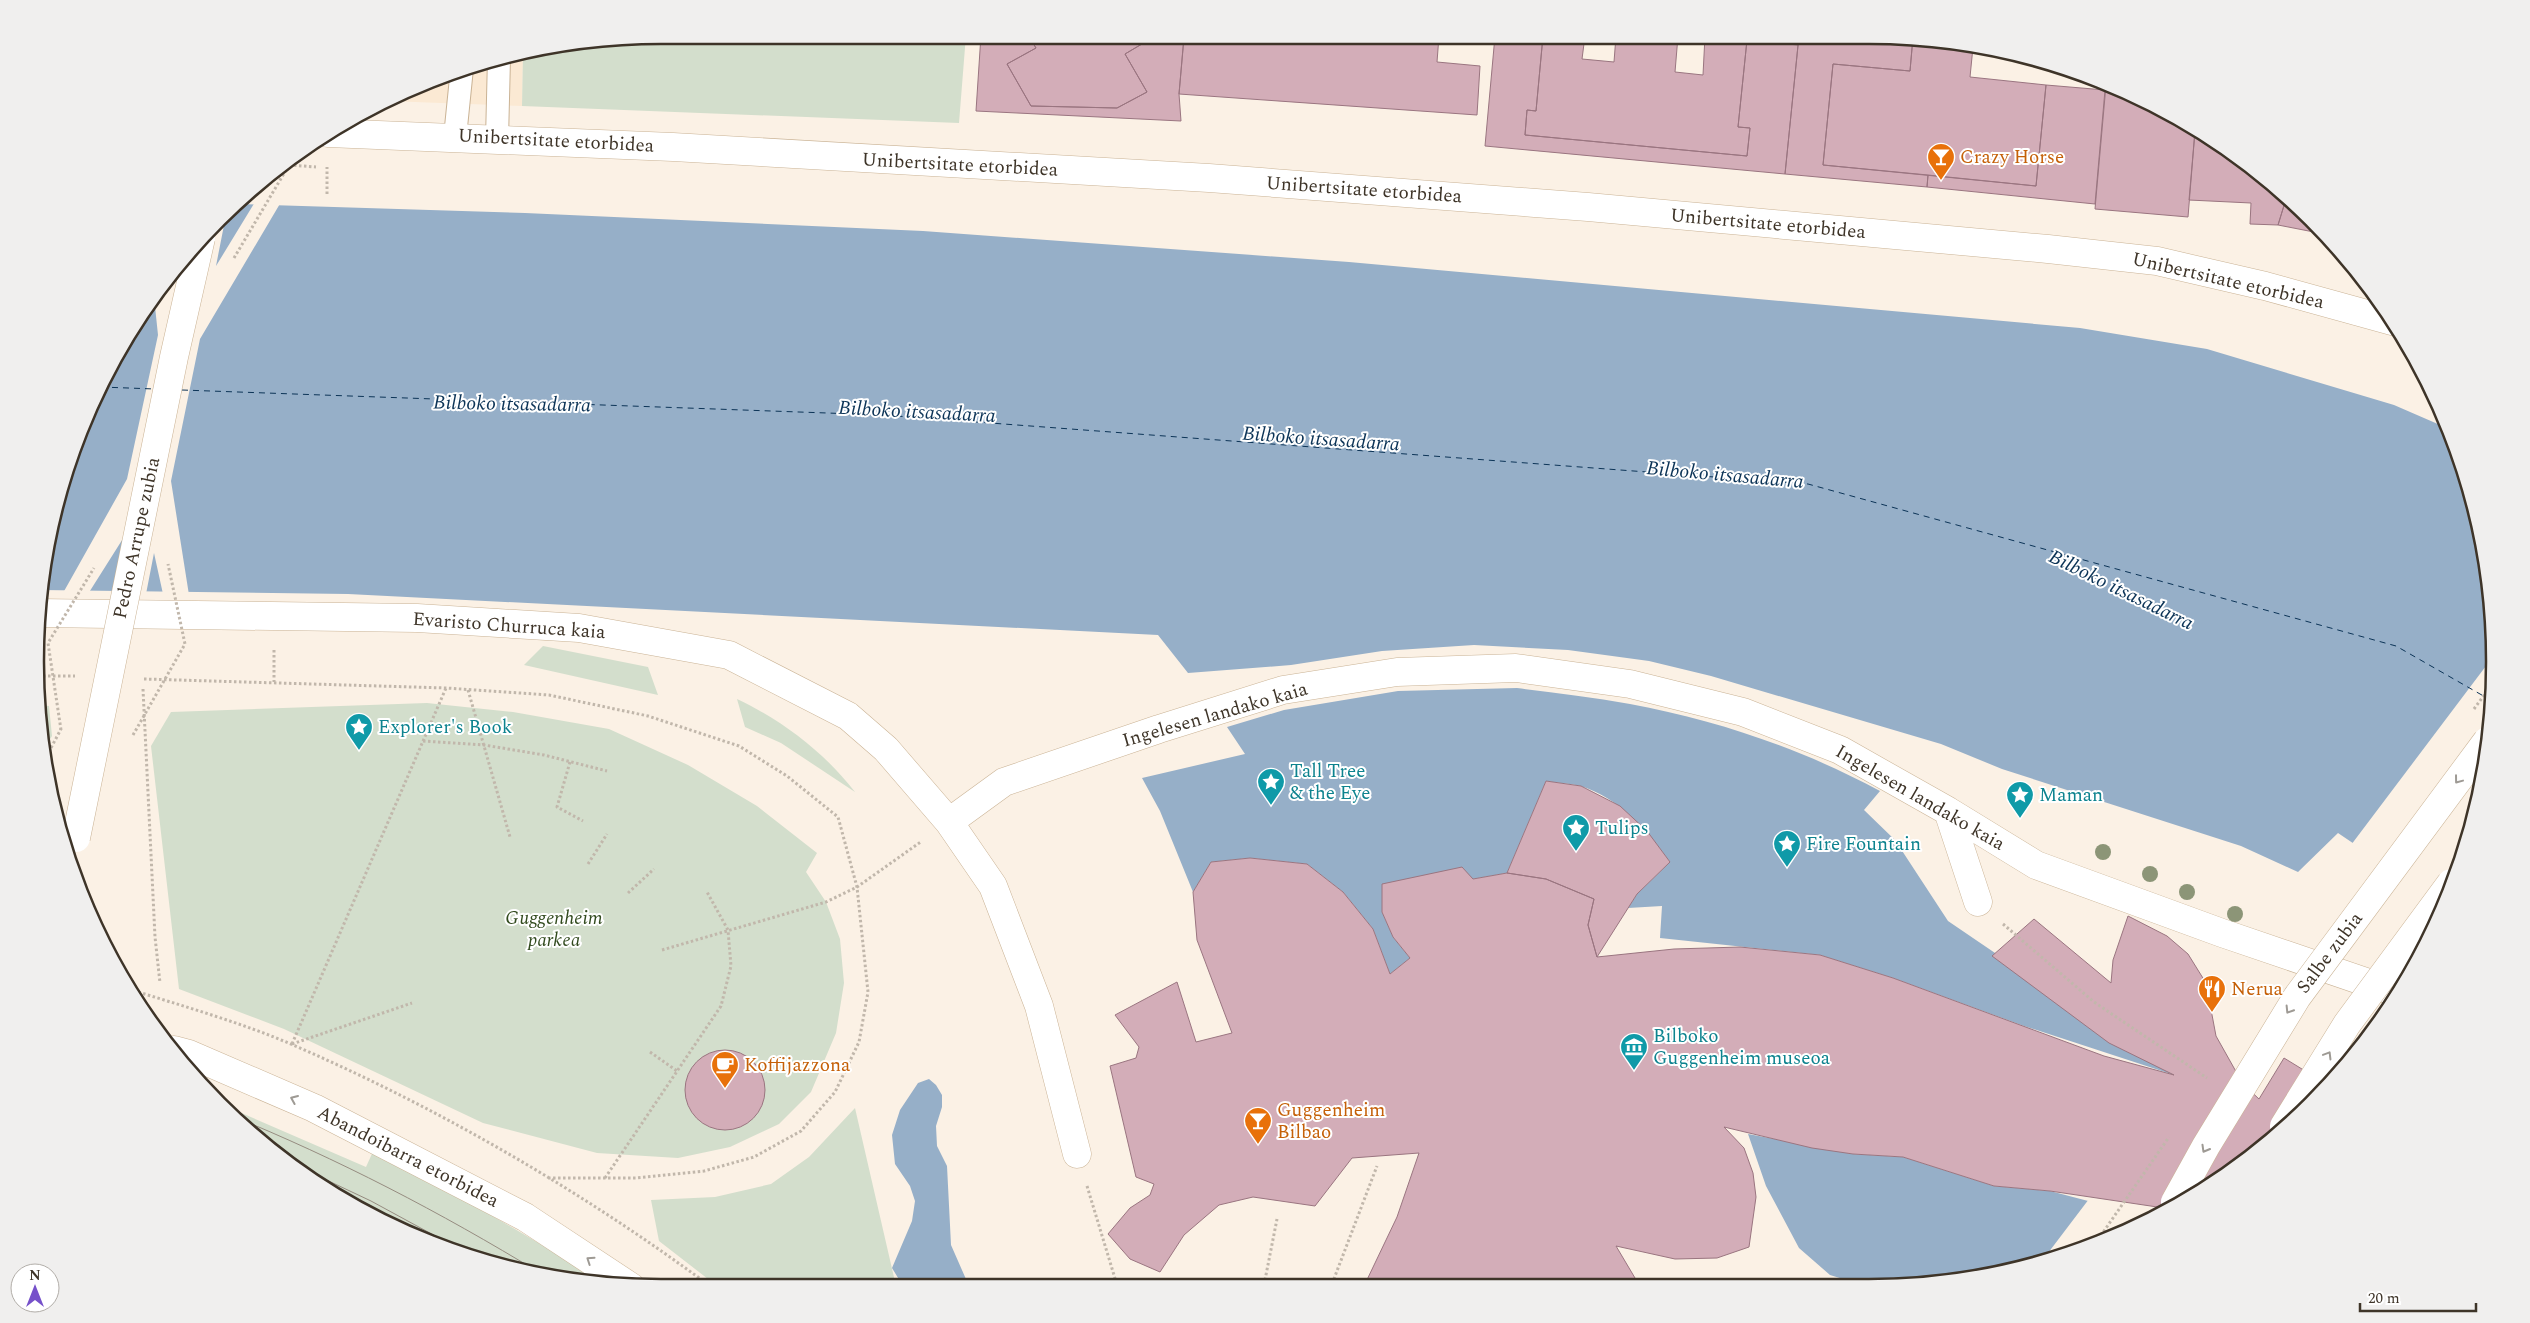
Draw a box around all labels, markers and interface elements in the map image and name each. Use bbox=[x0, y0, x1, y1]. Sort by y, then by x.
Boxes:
street label: Unibertsitate etorbidea bbox=[457, 121, 656, 161]
bar icon: Crazy Horse bbox=[1926, 142, 1956, 181]
place label: Crazy Horse bbox=[1960, 143, 2064, 172]
street label: Unibertsitate etorbidea bbox=[861, 145, 1060, 185]
street label: Unibertsitate etorbidea bbox=[1265, 169, 1464, 211]
street label: Unibertsitate etorbidea bbox=[1669, 201, 1868, 247]
street label: Unibertsitate etorbidea bbox=[2129, 245, 2328, 317]
water label: Bilboko itsasadarra bbox=[433, 388, 591, 420]
water label: Bilboko itsasadarra bbox=[837, 393, 997, 431]
water label: Bilboko itsasadarra bbox=[1241, 419, 1401, 459]
water label: Bilboko itsasadarra bbox=[1645, 453, 1805, 497]
street label: Pedro Arrupe zubia bbox=[106, 454, 168, 622]
water label: Bilboko itsasadarra bbox=[2044, 542, 2198, 638]
street label: Evaristo Churruca kaia bbox=[412, 605, 607, 647]
street label: Ingelesen landako kaia bbox=[1119, 674, 1312, 755]
place icon: Explorer's Book bbox=[344, 712, 374, 751]
place label: Explorer's Book bbox=[378, 713, 513, 742]
street label: Ingelesen landako kaia bbox=[1830, 738, 2011, 859]
place label: Tall Tree & the Eye bbox=[1290, 757, 1370, 808]
place icon: Tall Tree & the Eye bbox=[1256, 767, 1286, 806]
one-way arrow bbox=[2455, 774, 2464, 784]
place icon: Maman bbox=[2005, 780, 2035, 819]
place label: Maman bbox=[2039, 781, 2103, 810]
place icon: Tulips bbox=[1561, 813, 1591, 852]
place label: Tulips bbox=[1595, 814, 1649, 843]
place icon: Fire Fountain bbox=[1772, 829, 1802, 868]
place label: Fire Fountain bbox=[1806, 830, 1921, 859]
park label: Guggenheim parkea bbox=[505, 904, 603, 955]
street label: Salbe zubia bbox=[2290, 906, 2371, 1000]
restaurant icon: Nerua bbox=[2197, 974, 2227, 1013]
place label: Nerua bbox=[2231, 975, 2284, 1004]
one-way arrow bbox=[2286, 1005, 2296, 1014]
place label: Bilboko Guggenheim museoa bbox=[1653, 1022, 1831, 1073]
museum icon: Bilboko Guggenheim museoa bbox=[1619, 1032, 1649, 1071]
cafe icon: Koffijazzona bbox=[710, 1050, 740, 1089]
place label: Koffijazzona bbox=[744, 1051, 851, 1080]
one-way arrow bbox=[2321, 1051, 2331, 1060]
one-way arrow bbox=[290, 1095, 299, 1106]
place label: Guggenheim Bilbao bbox=[1277, 1096, 1385, 1147]
street label: Abandoibarra etorbidea bbox=[312, 1099, 505, 1216]
bar icon: Guggenheim Bilbao bbox=[1243, 1106, 1273, 1145]
one-way arrow bbox=[2201, 1143, 2211, 1152]
one-way arrow bbox=[586, 1257, 596, 1266]
north arrow bbox=[10, 1263, 60, 1313]
text: N bbox=[29, 1265, 41, 1286]
scale bar bbox=[2360, 1280, 2476, 1312]
text: 20 m bbox=[2368, 1287, 2400, 1310]

